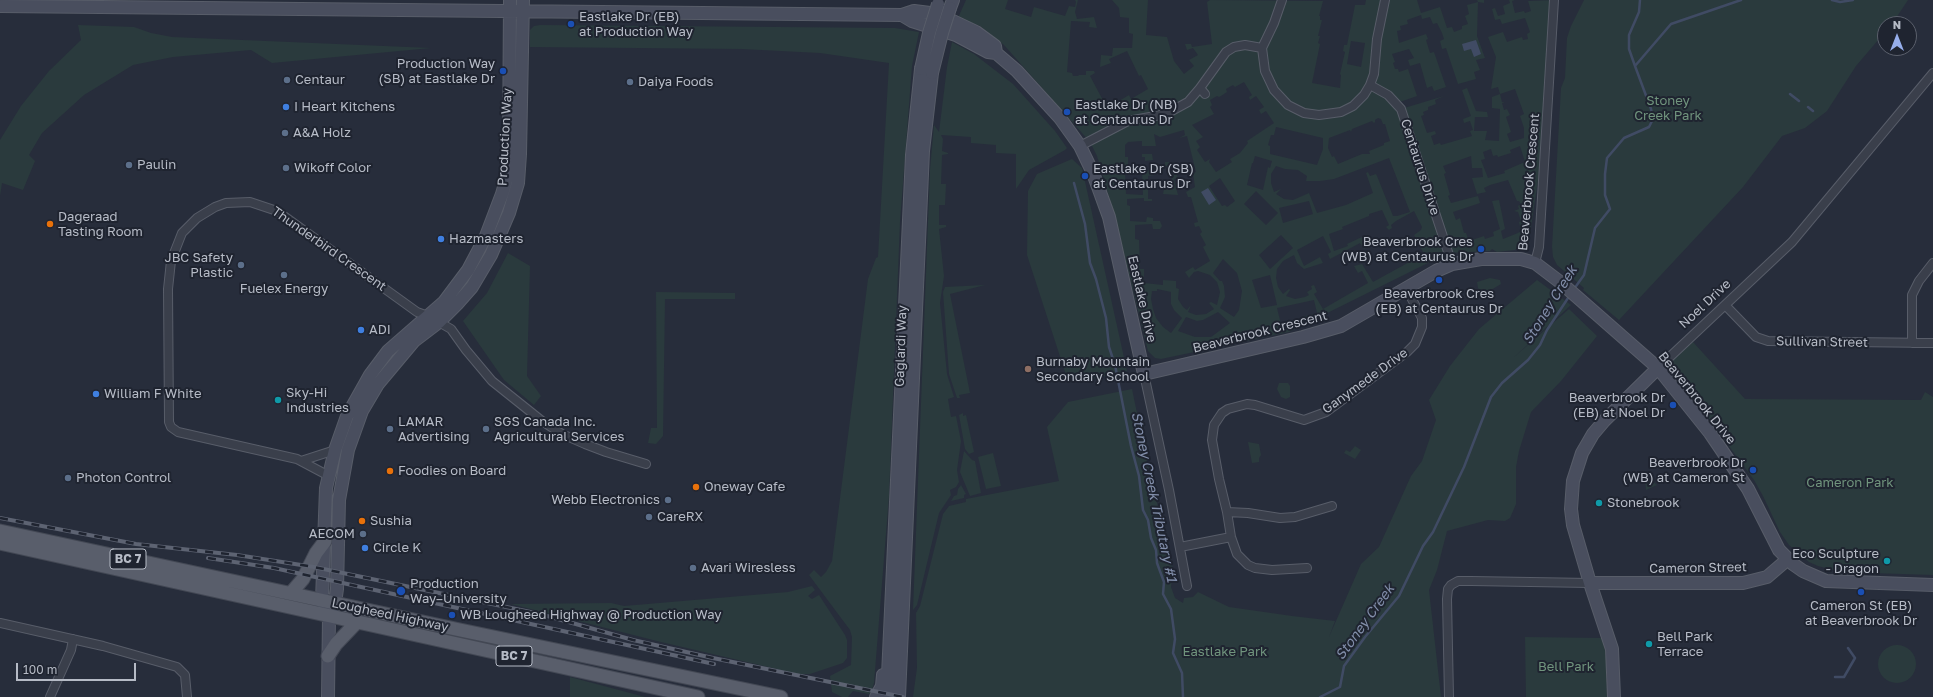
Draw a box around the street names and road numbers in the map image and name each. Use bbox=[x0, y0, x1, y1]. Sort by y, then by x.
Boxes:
street label: Production Way bbox=[495, 88, 515, 186]
street label: Beaverbrook Crescent bbox=[1515, 113, 1543, 251]
street label: Centaurus Drive bbox=[1397, 117, 1443, 217]
street label: Thunderbird Crescent bbox=[269, 204, 389, 294]
street label: Eastlake Drive bbox=[1124, 254, 1160, 344]
street label: Noel Drive bbox=[1676, 276, 1734, 332]
street label: Gaglardi Way bbox=[892, 305, 910, 387]
street label: Beaverbrook Crescent bbox=[1191, 308, 1329, 356]
street label: Sullivan Street bbox=[1776, 333, 1868, 351]
street label: Ganymede Drive bbox=[1319, 345, 1411, 417]
street label: Beaverbrook Drive bbox=[1655, 349, 1739, 447]
road number: BC 7 bbox=[110, 549, 146, 569]
street label: Cameron Street bbox=[1649, 559, 1747, 577]
street label: Lougheed Highway bbox=[330, 595, 450, 635]
road number: BC 7 bbox=[496, 646, 532, 666]

